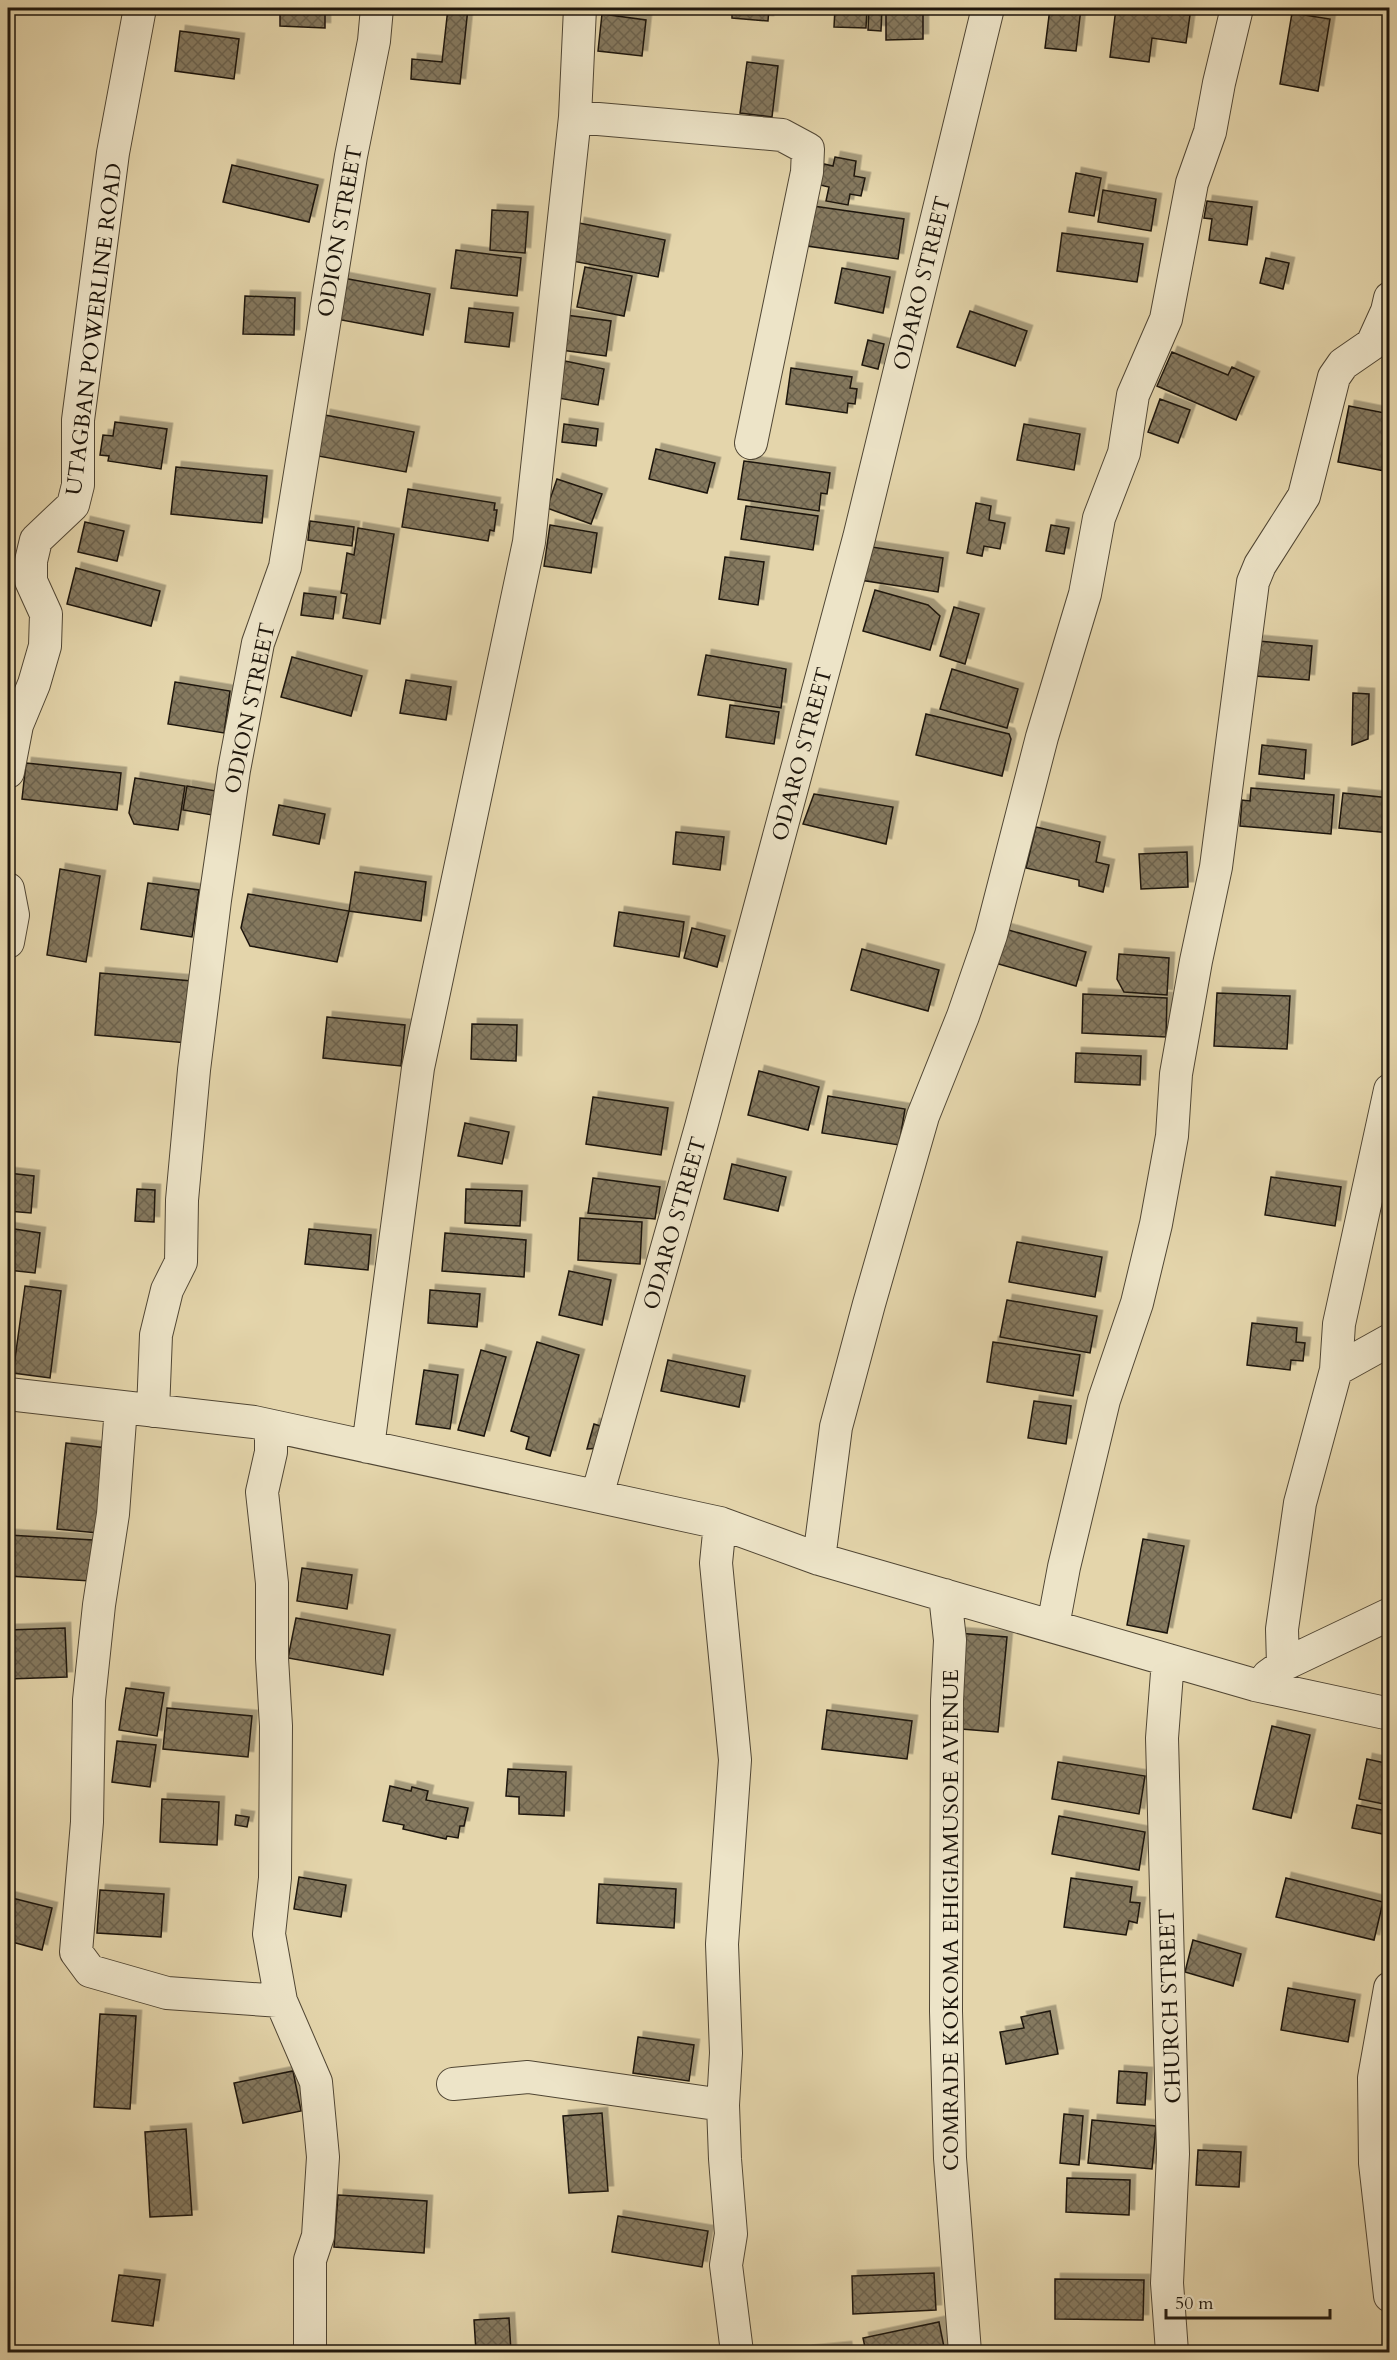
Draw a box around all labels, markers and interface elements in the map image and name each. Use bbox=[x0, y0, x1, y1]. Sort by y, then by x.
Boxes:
street label: ODION STREET bbox=[310, 143, 370, 319]
street label: UTAGBAN POWERLINE ROAD bbox=[59, 161, 129, 497]
street label: ODARO STREET bbox=[886, 193, 958, 373]
street label: ODION STREET bbox=[217, 620, 283, 796]
street label: ODARO STREET bbox=[764, 664, 840, 844]
street label: ODARO STREET bbox=[636, 1133, 714, 1313]
street label: COMRADE KOKOMA EHIGIAMUSOE AVENUE bbox=[936, 1669, 966, 2171]
street label: CHURCH STREET bbox=[1152, 1908, 1188, 2104]
scale bar bbox=[1166, 2282, 1330, 2320]
text: 50 m bbox=[1175, 2291, 1214, 2316]

